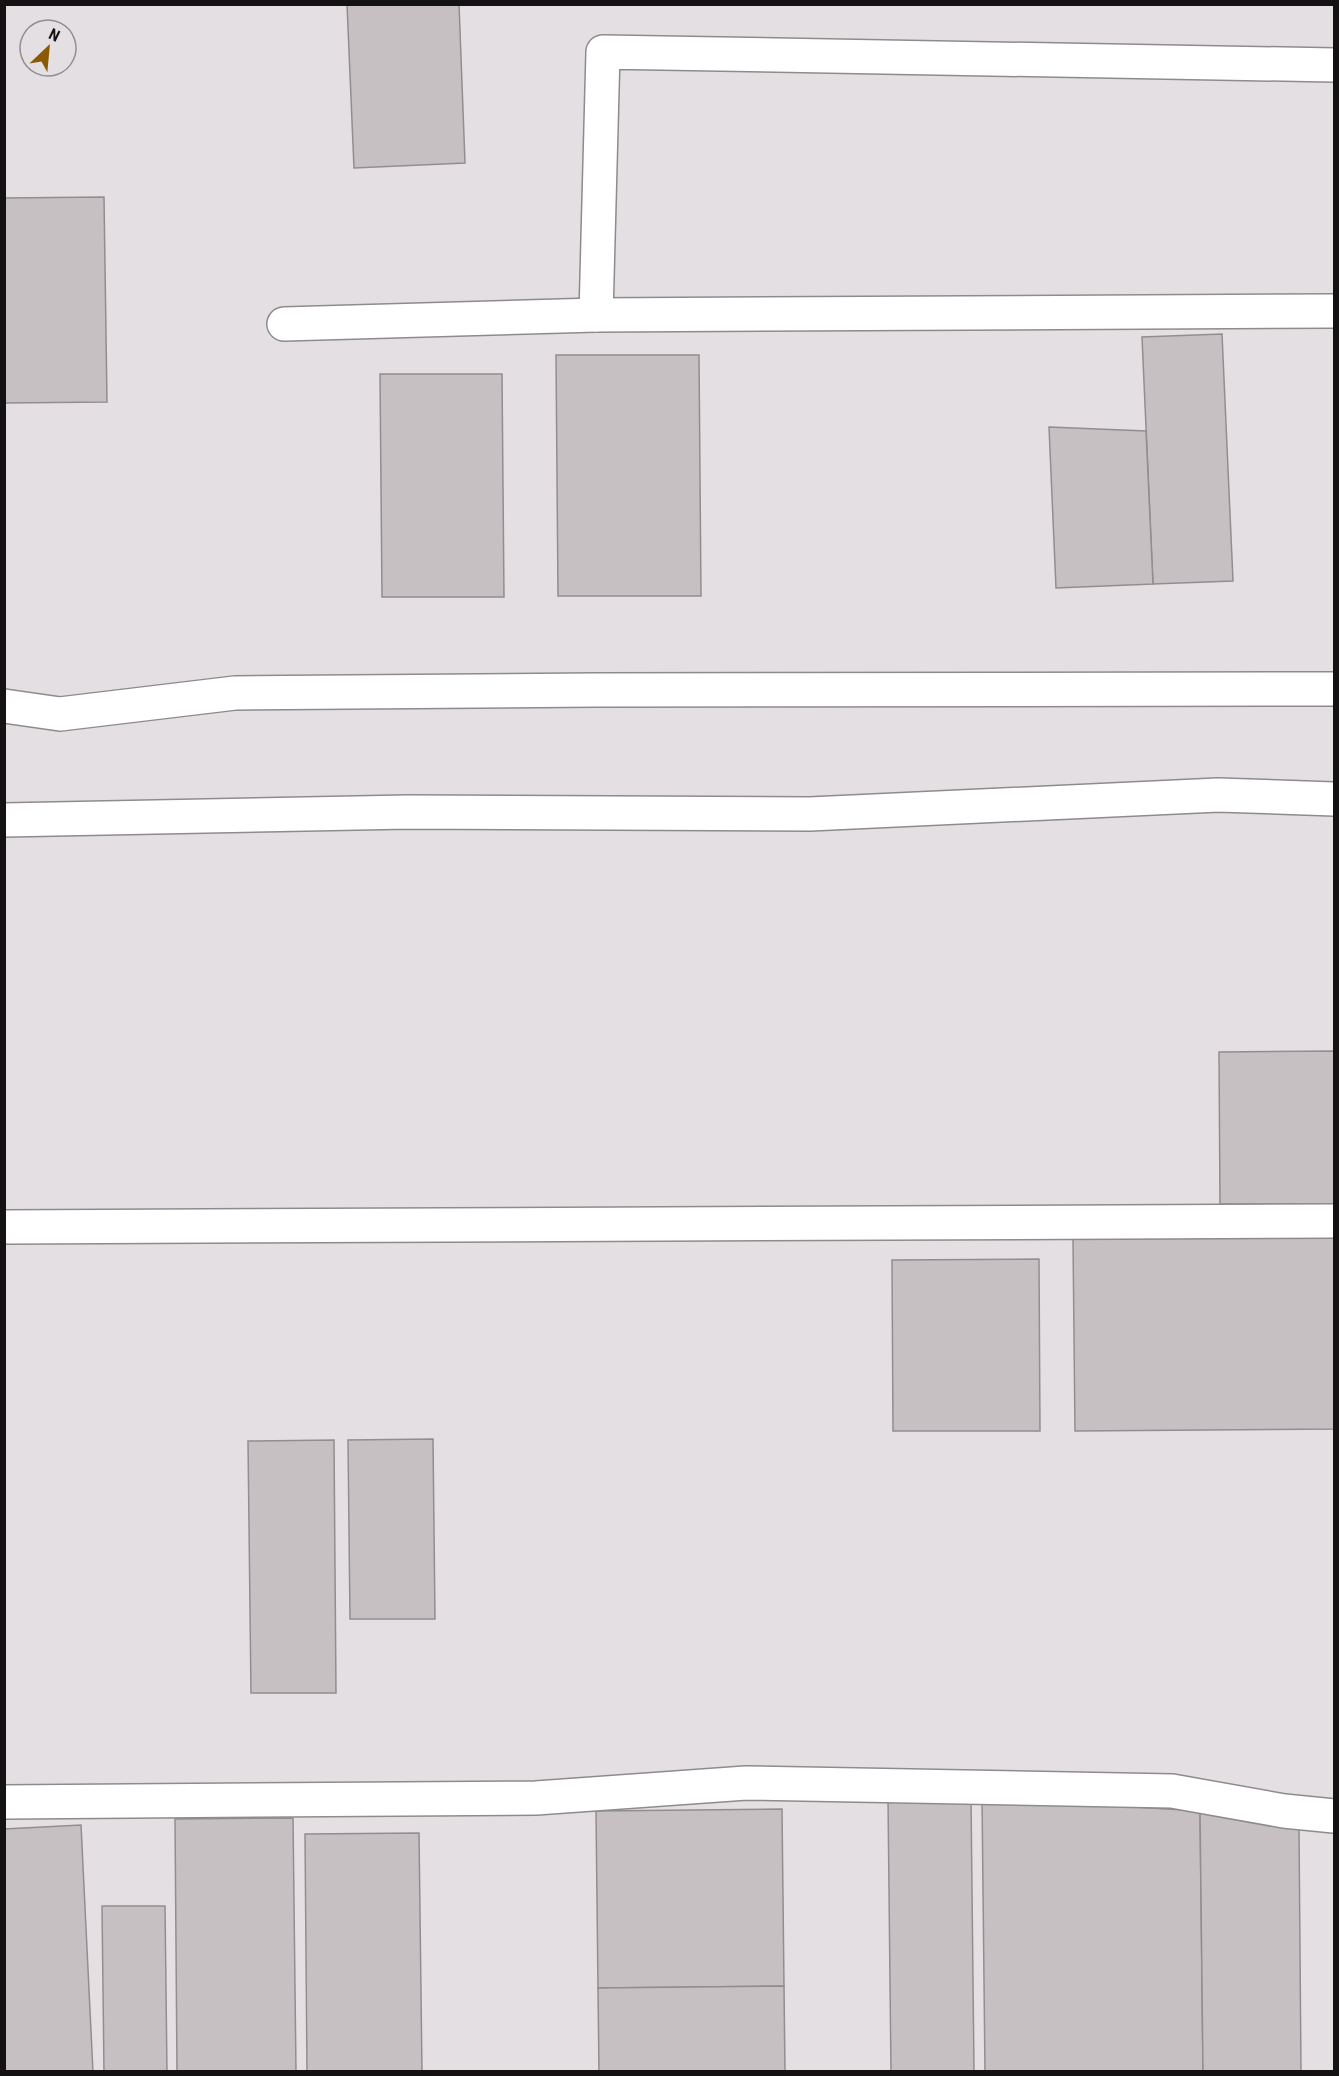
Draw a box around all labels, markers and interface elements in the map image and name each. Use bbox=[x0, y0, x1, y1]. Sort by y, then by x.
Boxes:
north arrow bbox=[18, 18, 78, 78]
text: N bbox=[46, 24, 63, 46]

